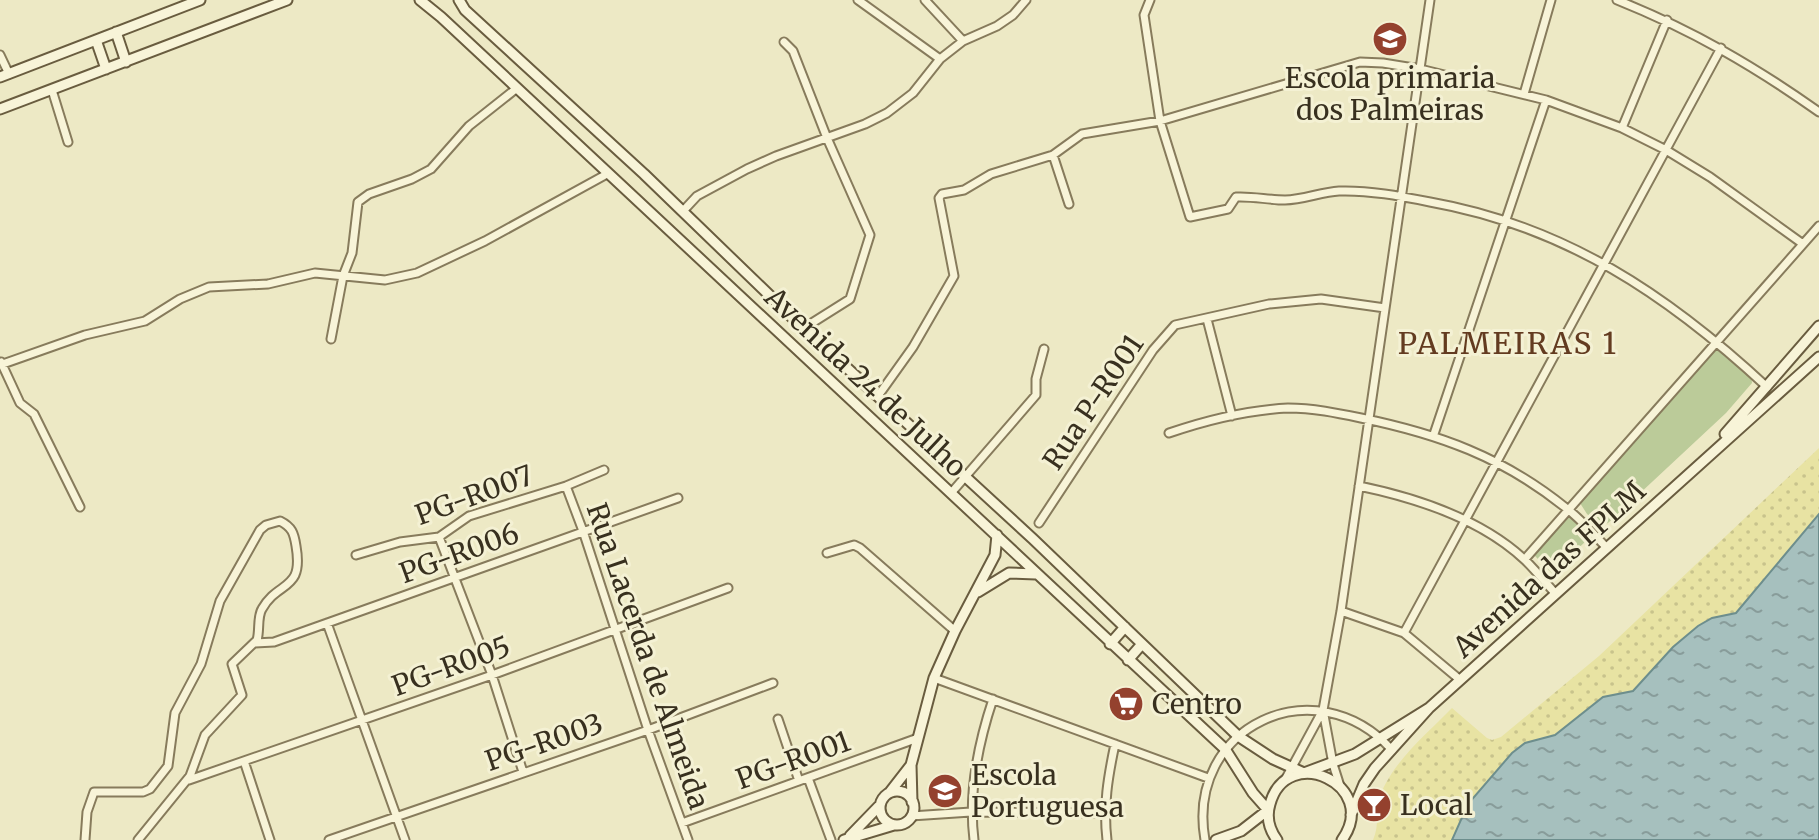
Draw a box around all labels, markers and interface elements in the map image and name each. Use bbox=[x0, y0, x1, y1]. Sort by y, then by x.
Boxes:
school or university icon: Escola primaria dos Palmeiras bbox=[1371, 20, 1409, 58]
place label: Escola primaria dos Palmeiras bbox=[1285, 60, 1495, 128]
street label: Avenida 24 de Julho bbox=[757, 279, 974, 485]
district label: PALMEIRAS 1 bbox=[1398, 324, 1618, 362]
street label: Rua P-R001 bbox=[1035, 328, 1151, 476]
street label: PG-R007 bbox=[410, 457, 538, 533]
street label: Avenida das FPLM bbox=[1444, 473, 1653, 666]
street label: Rua Lacerda de Almeida bbox=[579, 498, 717, 814]
street label: PG-R006 bbox=[394, 515, 524, 591]
street label: PG-R005 bbox=[387, 628, 515, 704]
supermarket icon: Centro bbox=[1107, 685, 1145, 723]
place label: Centro bbox=[1152, 686, 1242, 722]
street label: PG-R003 bbox=[480, 705, 608, 779]
street label: PG-R001 bbox=[731, 723, 855, 797]
place label: Escola Portuguesa bbox=[971, 757, 1124, 825]
school or university icon: Escola Portuguesa bbox=[926, 772, 964, 810]
bar icon: Local bbox=[1355, 786, 1393, 824]
place label: Local bbox=[1400, 787, 1473, 823]

